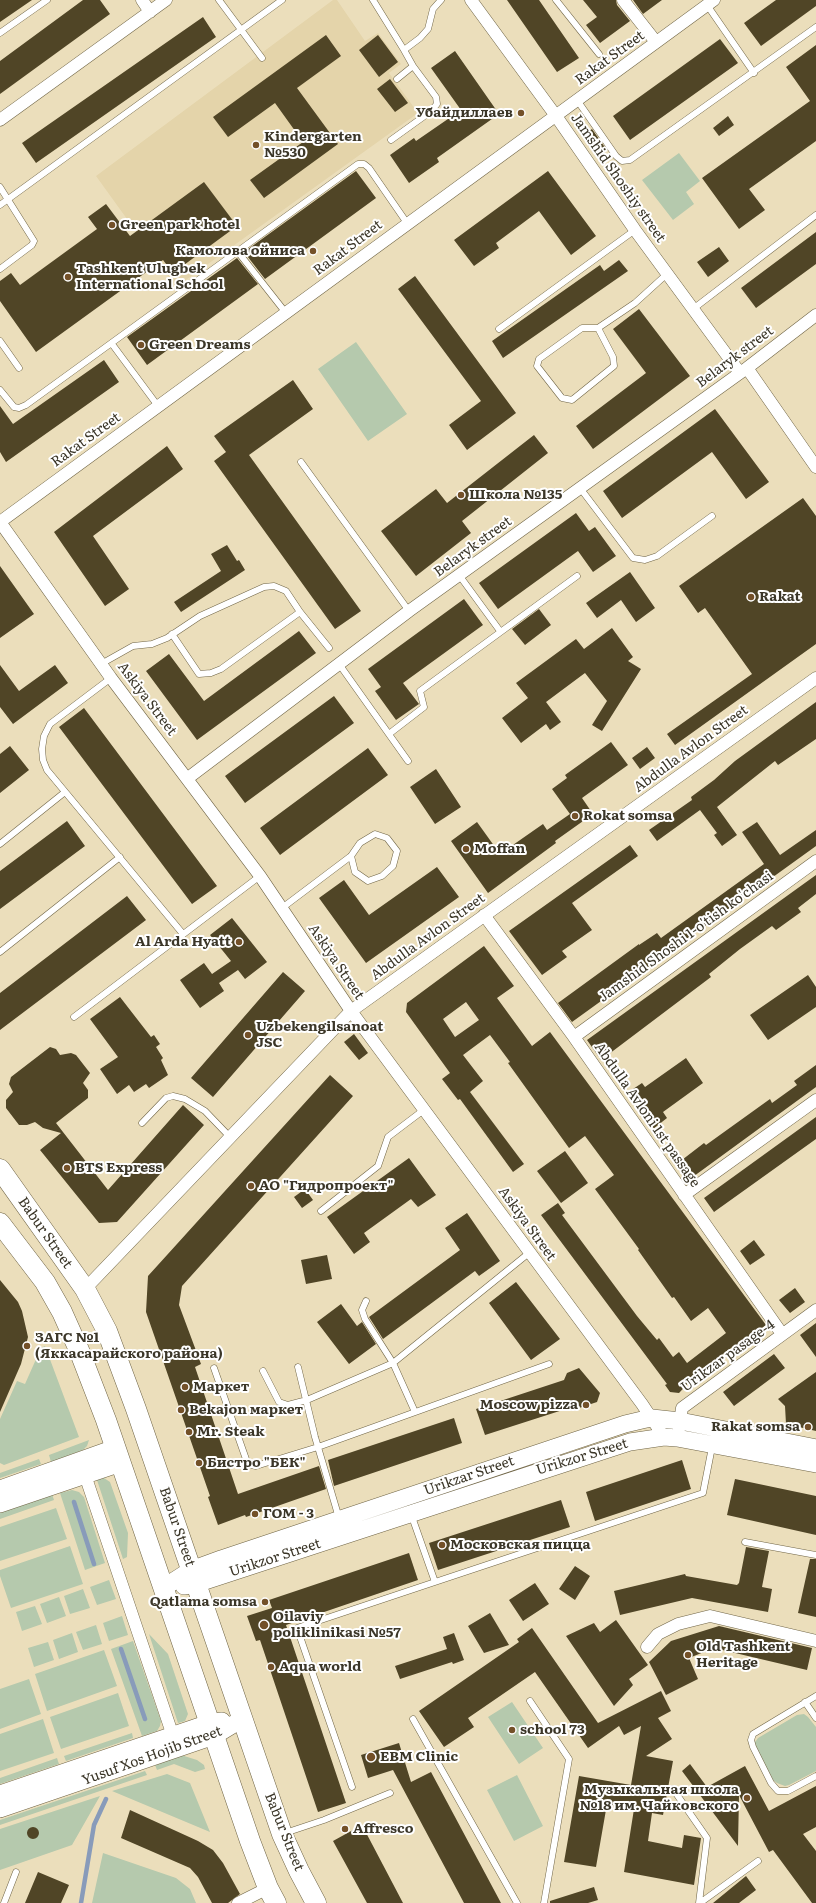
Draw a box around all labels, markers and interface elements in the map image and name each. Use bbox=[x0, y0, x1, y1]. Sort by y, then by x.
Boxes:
street label: Rakat Street bbox=[572, 27, 648, 89]
place label: Убайдиллаев bbox=[416, 105, 513, 121]
marker: Убайдиллаев bbox=[516, 108, 526, 118]
street label: Jamshid Shoshiy street bbox=[567, 110, 669, 246]
place label: Kindergarten №530 bbox=[264, 129, 362, 162]
marker: Kindergarten №530 bbox=[251, 140, 261, 150]
place label: Green park hotel bbox=[120, 217, 240, 233]
street label: Rakat Street bbox=[310, 217, 386, 279]
marker: Green park hotel bbox=[107, 220, 117, 230]
place label: Камолова ойниса bbox=[175, 243, 305, 259]
marker: Камолова ойниса bbox=[308, 246, 318, 256]
place label: Tashkent Ulugbek International School bbox=[76, 261, 224, 294]
marker: Tashkent Ulugbek International School bbox=[63, 272, 73, 282]
street label: Belaryk street bbox=[693, 323, 777, 391]
place label: Green Dreams bbox=[149, 337, 250, 353]
marker: Green Dreams bbox=[136, 340, 146, 350]
street label: Rakat Street bbox=[48, 409, 124, 471]
place label: Школа №135 bbox=[469, 487, 562, 503]
marker: Школа №135 bbox=[456, 490, 466, 500]
street label: Belaryk street bbox=[431, 513, 515, 581]
place label: Rakat bbox=[759, 589, 801, 605]
marker: Rakat bbox=[746, 592, 756, 602]
street label: Askiya Street bbox=[114, 659, 180, 739]
street label: Abdulla Avlon Street bbox=[631, 702, 751, 796]
place label: Rokat somsa bbox=[583, 808, 672, 824]
marker: Rokat somsa bbox=[570, 811, 580, 821]
place label: Moffan bbox=[474, 841, 525, 857]
marker: Moffan bbox=[461, 844, 471, 854]
street label: Jamshid Shoshi 1-o'tish ko'chasi bbox=[595, 868, 777, 1006]
street label: Abdulla Avlon Street bbox=[368, 890, 488, 984]
street label: Askiya Street bbox=[305, 921, 367, 1003]
place label: Al Arda Hyatt bbox=[135, 934, 231, 950]
marker: Al Arda Hyatt bbox=[234, 937, 244, 947]
place label: Uzbekengilsanoat JSC bbox=[256, 1019, 383, 1052]
marker: Uzbekengilsanoat JSC bbox=[243, 1030, 253, 1040]
street label: Abdulla Avloni 1st passage bbox=[590, 1039, 704, 1191]
place label: BTS Express bbox=[75, 1160, 162, 1176]
marker: BTS Express bbox=[62, 1163, 72, 1173]
place label: АО "Гидропроект" bbox=[259, 1178, 394, 1194]
marker: АО "Гидропроект" bbox=[246, 1181, 256, 1191]
street label: Askiya Street bbox=[494, 1184, 560, 1264]
street label: Babur Street bbox=[14, 1194, 76, 1272]
street label: Urikzar pasage-4 bbox=[678, 1316, 778, 1396]
place label: ЗАГС №1 (Яккасарайского района) bbox=[35, 1330, 223, 1362]
marker: ЗАГС №1 (Яккасарайского района) bbox=[22, 1341, 32, 1351]
place label: Маркет bbox=[193, 1379, 249, 1395]
marker: Маркет bbox=[180, 1382, 190, 1392]
place label: Moscow pizza bbox=[480, 1397, 578, 1413]
marker: Moscow pizza bbox=[581, 1400, 591, 1410]
place label: Bekajon маркет bbox=[189, 1402, 303, 1418]
marker: Bekajon маркет bbox=[176, 1405, 186, 1415]
place label: Rakat somsa bbox=[711, 1419, 800, 1435]
marker: Rakat somsa bbox=[803, 1422, 813, 1432]
place label: Mr. Steak bbox=[197, 1424, 265, 1440]
marker: Mr. Steak bbox=[184, 1427, 194, 1437]
street label: Urikzor Street bbox=[534, 1435, 630, 1479]
street label: Urikzar Street bbox=[422, 1453, 516, 1499]
place label: Бистро "БЕК" bbox=[207, 1455, 306, 1471]
marker: Бистро "БЕК" bbox=[194, 1458, 204, 1468]
street label: Babur Street bbox=[156, 1485, 198, 1569]
place label: ГОМ - 3 bbox=[263, 1506, 314, 1522]
marker: ГОМ - 3 bbox=[250, 1509, 260, 1519]
street label: Urikzor Street bbox=[227, 1535, 323, 1581]
place label: Московская пицца bbox=[450, 1537, 591, 1553]
marker: Московская пицца bbox=[437, 1540, 447, 1550]
place label: Qatlama somsa bbox=[150, 1594, 257, 1610]
marker: Qatlama somsa bbox=[260, 1597, 270, 1607]
place label: Oilaviy poliklinikasi №57 bbox=[273, 1609, 401, 1642]
marker: Oilaviy poliklinikasi №57 bbox=[258, 1619, 270, 1631]
place label: Old Tashkent Heritage bbox=[696, 1639, 791, 1672]
marker: Old Tashkent Heritage bbox=[683, 1650, 693, 1660]
place label: Aqua world bbox=[279, 1659, 361, 1675]
marker: Aqua world bbox=[266, 1662, 276, 1672]
place label: school 73 bbox=[520, 1722, 585, 1738]
street label: Yusuf Xos Hojib Street bbox=[80, 1723, 224, 1789]
marker: school 73 bbox=[507, 1725, 517, 1735]
place label: EBM Clinic bbox=[380, 1749, 458, 1765]
marker: EBM Clinic bbox=[365, 1751, 377, 1763]
place label: Музыкальная школа №18 им. Чайковского bbox=[579, 1782, 739, 1814]
street label: Babur Street bbox=[261, 1790, 307, 1874]
marker: Музыкальная школа №18 им. Чайковского bbox=[742, 1793, 752, 1803]
place label: Affresco bbox=[353, 1821, 413, 1837]
marker: Affresco bbox=[340, 1824, 350, 1834]

